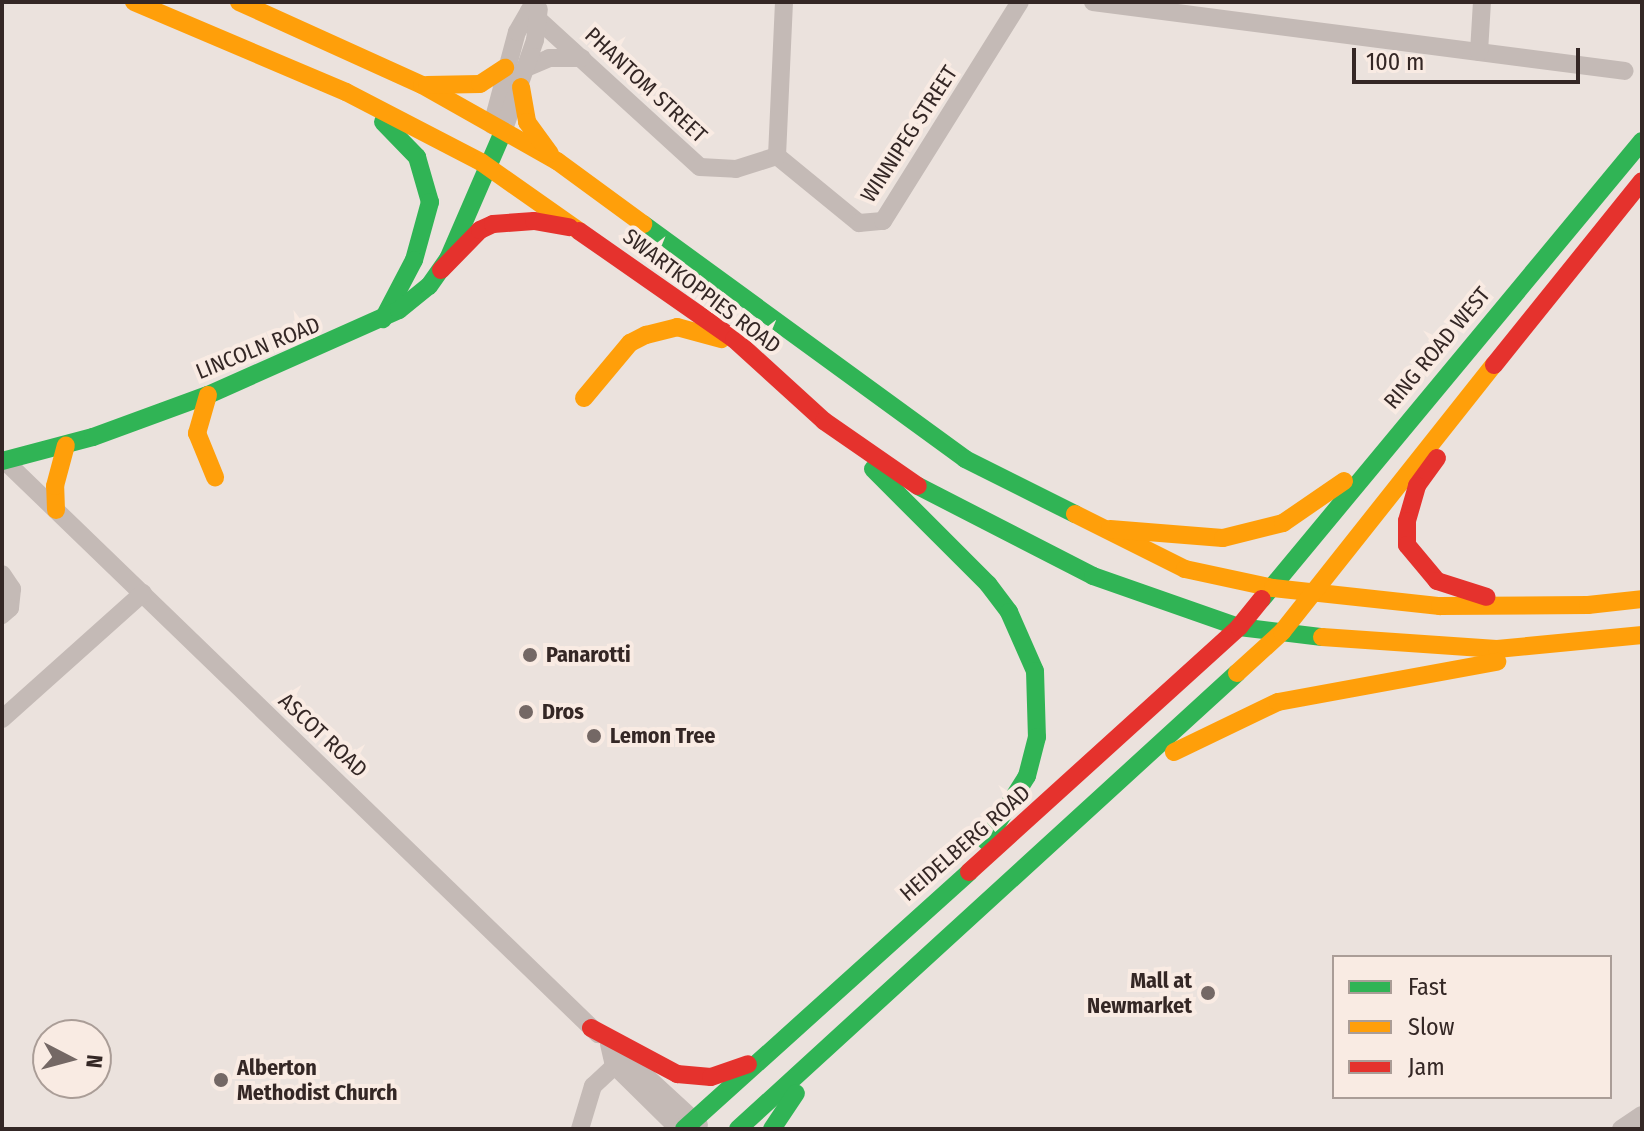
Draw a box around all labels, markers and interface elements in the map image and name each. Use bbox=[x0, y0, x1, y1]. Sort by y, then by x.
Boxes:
street label: PHANTOM STREET bbox=[580, 22, 712, 148]
scale bar bbox=[1356, 32, 1584, 82]
text: 100 m bbox=[1366, 48, 1424, 76]
street label: WINNIPEG STREET bbox=[855, 61, 963, 207]
street label: SWARTKOPPIES ROAD bbox=[618, 223, 786, 359]
street label: RING ROAD WEST bbox=[1378, 282, 1496, 414]
street label: LINCOLN ROAD bbox=[192, 311, 324, 385]
place label: Panarotti bbox=[546, 642, 631, 668]
marker: Panarotti bbox=[521, 646, 539, 664]
street label: ASCOT ROAD bbox=[273, 687, 373, 783]
place label: Dros bbox=[542, 699, 584, 725]
marker: Dros bbox=[517, 703, 535, 721]
place label: Lemon Tree bbox=[610, 723, 715, 749]
marker: Lemon Tree bbox=[585, 727, 603, 745]
street label: HEIDELBERG ROAD bbox=[894, 779, 1036, 907]
legend bbox=[1332, 955, 1612, 1099]
place label: Mall at Newmarket bbox=[1087, 967, 1192, 1018]
text: Fast bbox=[1408, 973, 1447, 1001]
marker: Mall at Newmarket bbox=[1199, 984, 1217, 1002]
text: Slow bbox=[1408, 1013, 1454, 1041]
north arrow bbox=[32, 1019, 112, 1099]
text: N bbox=[80, 1053, 108, 1069]
text: Jam bbox=[1408, 1053, 1445, 1081]
place label: Alberton Methodist Church bbox=[237, 1054, 397, 1106]
marker: Alberton Methodist Church bbox=[212, 1071, 230, 1089]

